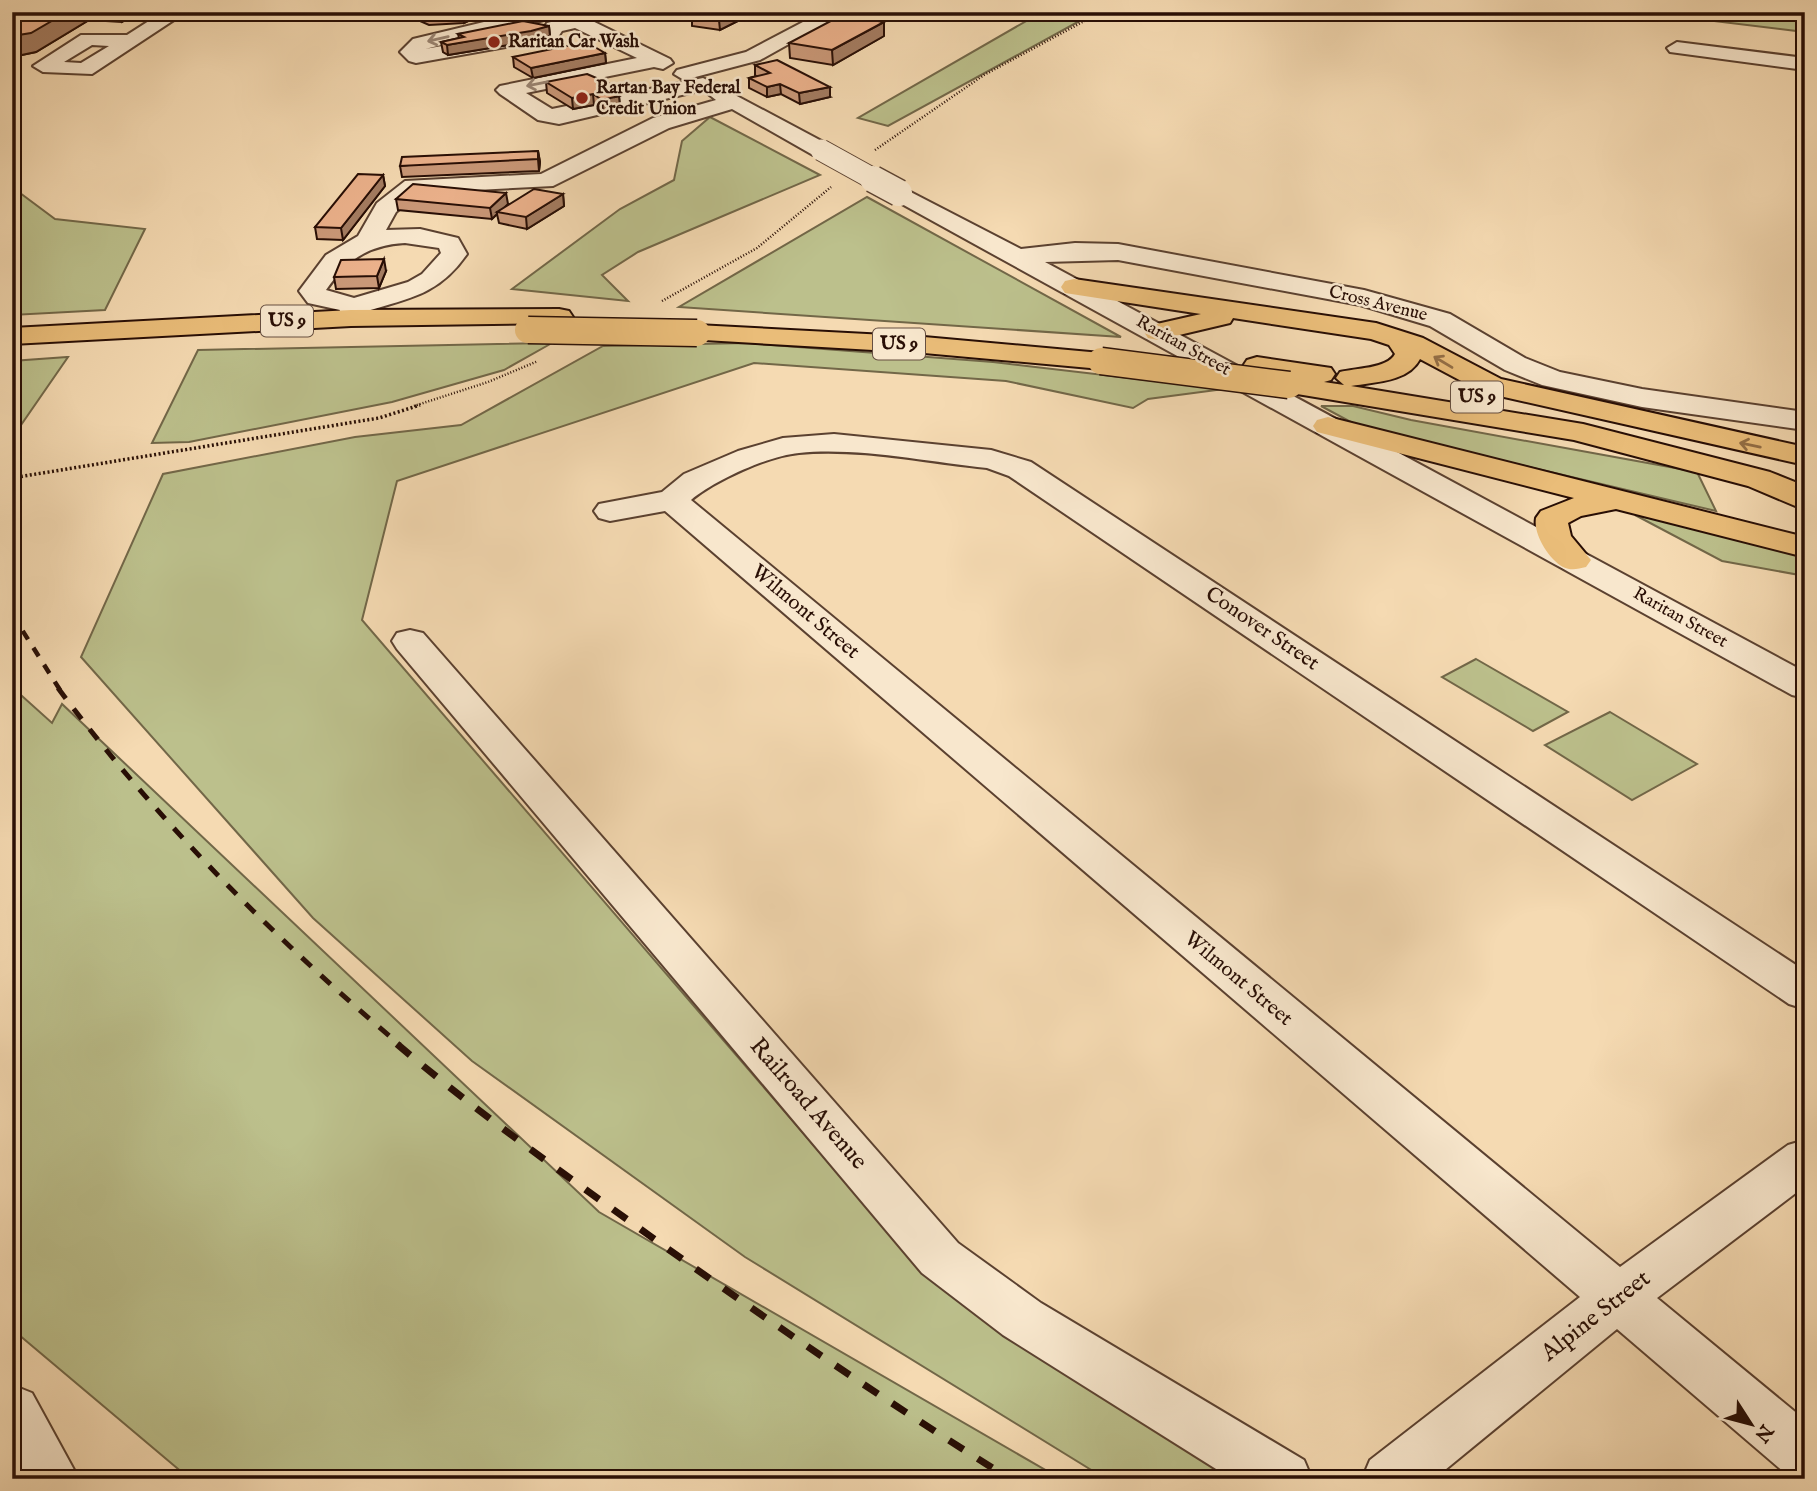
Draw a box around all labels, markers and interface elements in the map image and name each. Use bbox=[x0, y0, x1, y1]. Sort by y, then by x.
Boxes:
place label: Raritan Car Wash bbox=[508, 31, 640, 54]
one-way arrow bbox=[427, 32, 450, 46]
marker: Raritan Car Wash bbox=[486, 34, 502, 50]
one-way arrow bbox=[526, 77, 549, 91]
place label: Rartan Bay Federal Credit Union bbox=[596, 77, 742, 121]
marker: Rartan Bay Federal Credit Union bbox=[574, 90, 590, 106]
street label: Cross Avenue bbox=[1326, 281, 1430, 327]
road number: US 9 bbox=[261, 306, 313, 336]
street label: Raritan Street bbox=[1132, 311, 1234, 381]
road number: US 9 bbox=[873, 328, 925, 360]
one-way arrow bbox=[1434, 354, 1454, 368]
road number: US 9 bbox=[1451, 382, 1503, 412]
one-way arrow bbox=[1739, 437, 1762, 451]
street label: Wilmont Street bbox=[745, 559, 865, 665]
street label: Conover Street bbox=[1200, 581, 1324, 677]
street label: Raritan Street bbox=[1629, 583, 1731, 653]
street label: Wilmont Street bbox=[1178, 926, 1298, 1032]
street label: Railroad Avenue bbox=[742, 1032, 874, 1176]
street label: Alpine Street bbox=[1534, 1264, 1657, 1369]
north arrow bbox=[1716, 1390, 1786, 1460]
text: N bbox=[1748, 1418, 1778, 1447]

